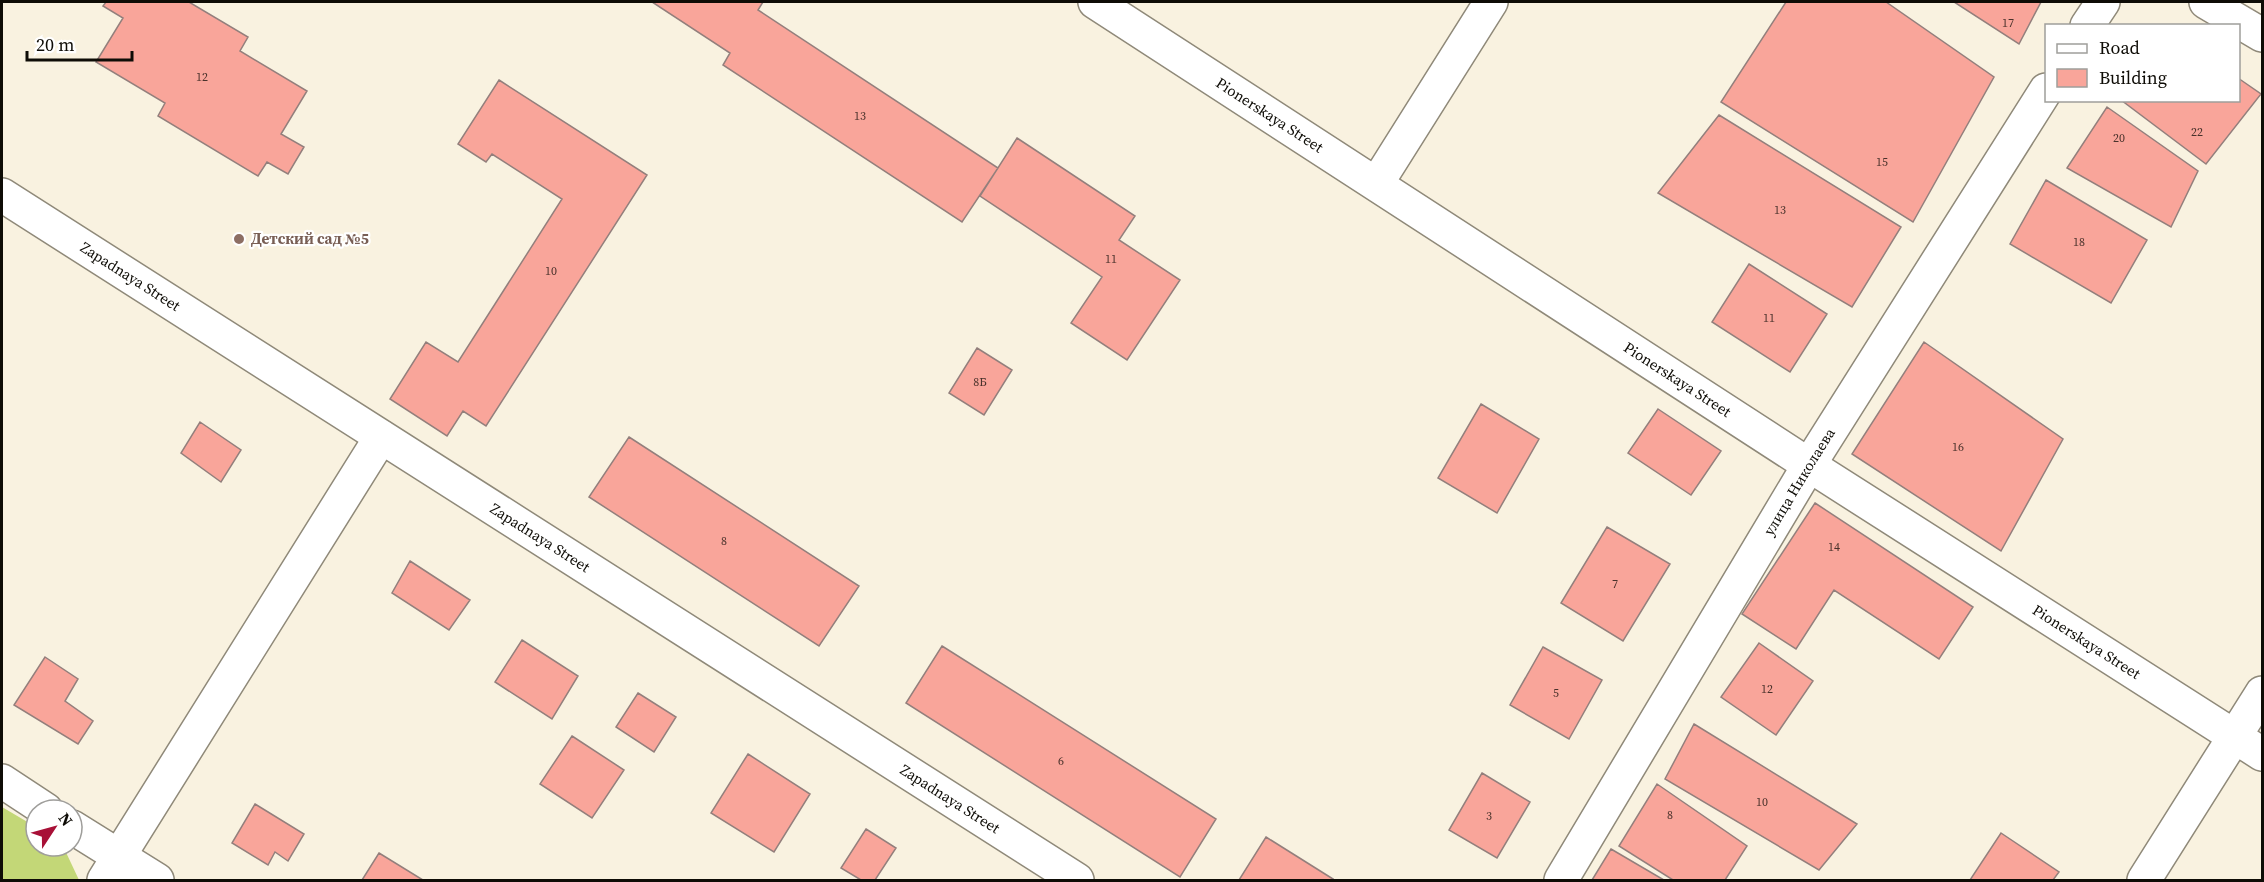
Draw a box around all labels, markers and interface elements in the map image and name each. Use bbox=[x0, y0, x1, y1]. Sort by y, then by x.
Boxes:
house number: 17 bbox=[2002, 15, 2014, 31]
scale bar bbox=[27, 24, 132, 62]
legend bbox=[2045, 24, 2240, 102]
text: 20 m bbox=[36, 32, 74, 57]
text: Road bbox=[2099, 35, 2140, 60]
text: Building bbox=[2099, 65, 2167, 90]
house number: 12 bbox=[196, 69, 208, 85]
street label: Pionerskaya Street bbox=[1212, 72, 1328, 157]
house number: 13 bbox=[854, 108, 866, 124]
house number: 22 bbox=[2191, 124, 2203, 140]
house number: 20 bbox=[2113, 130, 2125, 146]
house number: 15 bbox=[1876, 154, 1888, 170]
house number: 13 bbox=[1774, 202, 1786, 218]
place label: Детский сад №5 bbox=[251, 228, 369, 249]
marker: Детский сад №5 bbox=[232, 232, 246, 246]
house number: 18 bbox=[2073, 234, 2085, 250]
street label: Zapadnaya Street bbox=[77, 237, 184, 316]
house number: 11 bbox=[1105, 251, 1117, 267]
house number: 10 bbox=[545, 263, 557, 279]
house number: 11 bbox=[1763, 310, 1775, 326]
street label: Pionerskaya Street bbox=[1620, 337, 1735, 422]
house number: 8Б bbox=[973, 374, 987, 390]
street label: улица Николаева bbox=[1758, 423, 1840, 539]
house number: 16 bbox=[1952, 439, 1964, 455]
street label: Zapadnaya Street bbox=[486, 498, 594, 577]
house number: 8 bbox=[721, 533, 727, 549]
house number: 14 bbox=[1828, 539, 1840, 555]
house number: 7 bbox=[1612, 576, 1618, 592]
street label: Pionerskaya Street bbox=[2029, 599, 2145, 684]
house number: 12 bbox=[1761, 681, 1773, 697]
house number: 5 bbox=[1553, 685, 1559, 701]
house number: 6 bbox=[1058, 753, 1064, 769]
street label: Zapadnaya Street bbox=[896, 759, 1004, 838]
house number: 10 bbox=[1756, 794, 1768, 810]
north arrow bbox=[24, 798, 84, 858]
house number: 8 bbox=[1667, 807, 1673, 823]
text: N bbox=[54, 808, 79, 831]
house number: 3 bbox=[1486, 808, 1492, 824]

